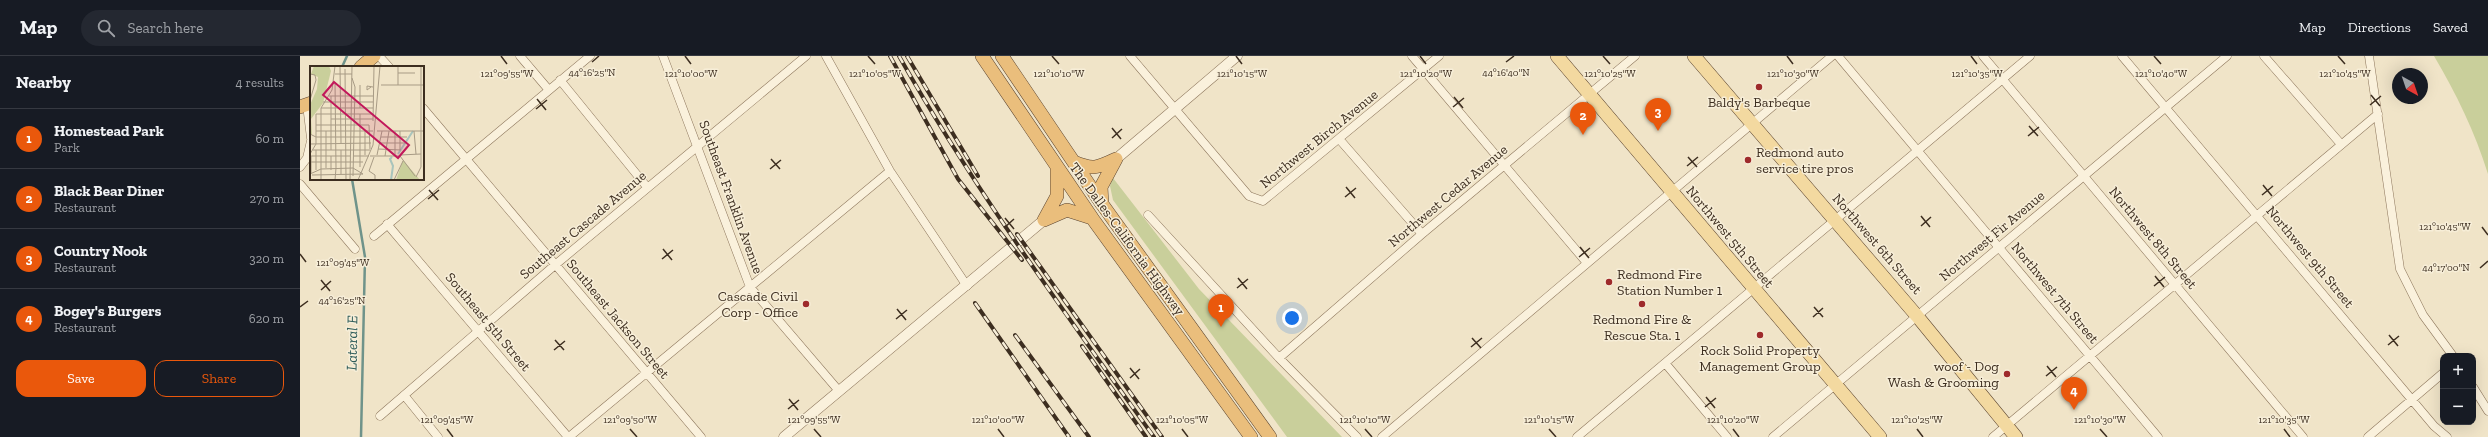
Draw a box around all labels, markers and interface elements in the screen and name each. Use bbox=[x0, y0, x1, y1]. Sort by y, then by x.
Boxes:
search box bbox=[81, 10, 361, 46]
text: Map bbox=[20, 16, 57, 39]
icon: search bbox=[95, 17, 117, 39]
text: Search here bbox=[127, 19, 203, 37]
text: Map bbox=[2299, 19, 2326, 36]
text: Directions bbox=[2348, 19, 2411, 36]
text: Saved bbox=[2433, 19, 2468, 36]
inset map bbox=[310, 66, 424, 180]
text: 44°16'25"N bbox=[569, 67, 616, 79]
text: 44°16'40"N bbox=[1482, 67, 1530, 79]
text: 121°09'55"W bbox=[481, 68, 534, 80]
text: 121°10'00"W bbox=[665, 68, 718, 80]
text: 121°10'05"W bbox=[849, 68, 902, 80]
text: 121°10'10"W bbox=[1034, 68, 1085, 80]
text: 121°10'15"W bbox=[1217, 68, 1268, 80]
text: 121°10'20"W bbox=[1400, 68, 1453, 80]
text: 121°10'25"W bbox=[1584, 68, 1636, 80]
text: 121°10'30"W bbox=[1767, 68, 1820, 80]
text: 121°10'35"W bbox=[1951, 68, 2003, 80]
text: 121°10'40"W bbox=[2135, 68, 2188, 80]
text: 121°10'45"W bbox=[2319, 68, 2371, 80]
north arrow bbox=[2392, 68, 2428, 104]
text: Nearby bbox=[16, 72, 71, 92]
text: 4 results bbox=[236, 75, 284, 90]
marker: Baldy's Barbeque bbox=[1754, 82, 1764, 92]
street label: Northwest Birch Avenue bbox=[1257, 86, 1382, 192]
place label: Baldy's Barbeque bbox=[1708, 94, 1811, 111]
pin: 3 bbox=[1645, 98, 1671, 131]
pin: 2 bbox=[1570, 102, 1596, 135]
street label: Southeast Franklin Avenue bbox=[695, 118, 767, 276]
text: Homestead Park bbox=[54, 122, 164, 140]
text: 1 bbox=[26, 131, 32, 146]
text: 60 m bbox=[255, 131, 284, 146]
text: Park bbox=[54, 140, 80, 155]
street label: Northwest Cedar Avenue bbox=[1385, 141, 1511, 251]
place label: Redmond auto service tire pros bbox=[1756, 144, 1854, 177]
marker: Redmond auto service tire pros bbox=[1743, 155, 1753, 165]
street label: The Dalles-California Highway bbox=[1066, 159, 1189, 319]
street label: Southeast Cascade Avenue bbox=[516, 167, 650, 283]
text: Black Bear Diner bbox=[54, 182, 164, 200]
street label: Northwest 5th Street bbox=[1682, 183, 1778, 292]
street label: Northwest 8th Street bbox=[2105, 184, 2201, 293]
street label: Northwest Fir Avenue bbox=[1936, 187, 2048, 285]
street label: Northwest 6th Street bbox=[1829, 190, 1926, 298]
text: 2 bbox=[26, 191, 32, 206]
text: 270 m bbox=[250, 191, 284, 206]
text: Restaurant bbox=[54, 200, 116, 215]
street label: Northwest 9th Street bbox=[2262, 203, 2358, 312]
text: 121°10'45"W bbox=[2419, 221, 2471, 233]
street label: Northwest 7th Street bbox=[2008, 239, 2103, 348]
text: Country Nook bbox=[54, 242, 147, 260]
text: 3 bbox=[26, 251, 32, 266]
text: 320 m bbox=[249, 251, 284, 266]
street label: Southeast Jackson Street bbox=[563, 256, 674, 383]
text: 121°09'45"W bbox=[317, 257, 370, 269]
text: Restaurant bbox=[54, 260, 116, 275]
text: 44°17'00"N bbox=[2422, 262, 2470, 274]
place label: Redmond Fire Station Number 1 bbox=[1617, 266, 1723, 299]
street label: Southeast 5th Street bbox=[442, 269, 535, 375]
marker: Redmond Fire Station Number 1 bbox=[1604, 277, 1614, 287]
place label: Cascade Civil Corp - Office bbox=[718, 288, 798, 321]
pin: 1 bbox=[1208, 294, 1234, 327]
text: 44°16'25"N bbox=[319, 295, 366, 307]
marker: Cascade Civil Corp - Office bbox=[801, 299, 811, 309]
marker: Redmond Fire & Rescue Sta. 1 bbox=[1637, 299, 1647, 309]
text: Bogey's Burgers bbox=[54, 302, 161, 320]
your location bbox=[1282, 308, 1302, 328]
text: 4 bbox=[25, 311, 33, 326]
text: 620 m bbox=[249, 311, 284, 326]
place label: Redmond Fire & Rescue Sta. 1 bbox=[1593, 311, 1691, 344]
water label: Lateral E bbox=[343, 315, 361, 371]
text: Restaurant bbox=[54, 320, 116, 335]
marker: Rock Solid Property Management Group bbox=[1755, 330, 1765, 340]
place label: Rock Solid Property Management Group bbox=[1699, 342, 1821, 375]
map controls bbox=[2440, 353, 2476, 425]
button: + bbox=[2440, 353, 2476, 389]
place label: woof - Dog Wash & Grooming bbox=[1888, 358, 1999, 391]
button: Save bbox=[16, 360, 146, 397]
button: Share bbox=[154, 360, 284, 397]
marker: woof - Dog Wash & Grooming bbox=[2002, 369, 2012, 379]
pin: 4 bbox=[2061, 377, 2087, 410]
button: − bbox=[2440, 389, 2476, 425]
text: 121°09'45"W bbox=[421, 414, 474, 426]
text: 121°09'50"W bbox=[603, 414, 657, 426]
text: 121°09'55"W bbox=[788, 414, 841, 426]
text: 121°10'00"W bbox=[972, 414, 1025, 426]
text: 121°10'05"W bbox=[1156, 414, 1209, 426]
text: 121°10'10"W bbox=[1340, 414, 1391, 426]
text: 121°10'15"W bbox=[1524, 414, 1575, 426]
text: 121°10'20"W bbox=[1707, 414, 1760, 426]
text: 121°10'25"W bbox=[1891, 414, 1943, 426]
text: 121°10'30"W bbox=[2074, 414, 2127, 426]
text: 121°10'35"W bbox=[2258, 414, 2310, 426]

